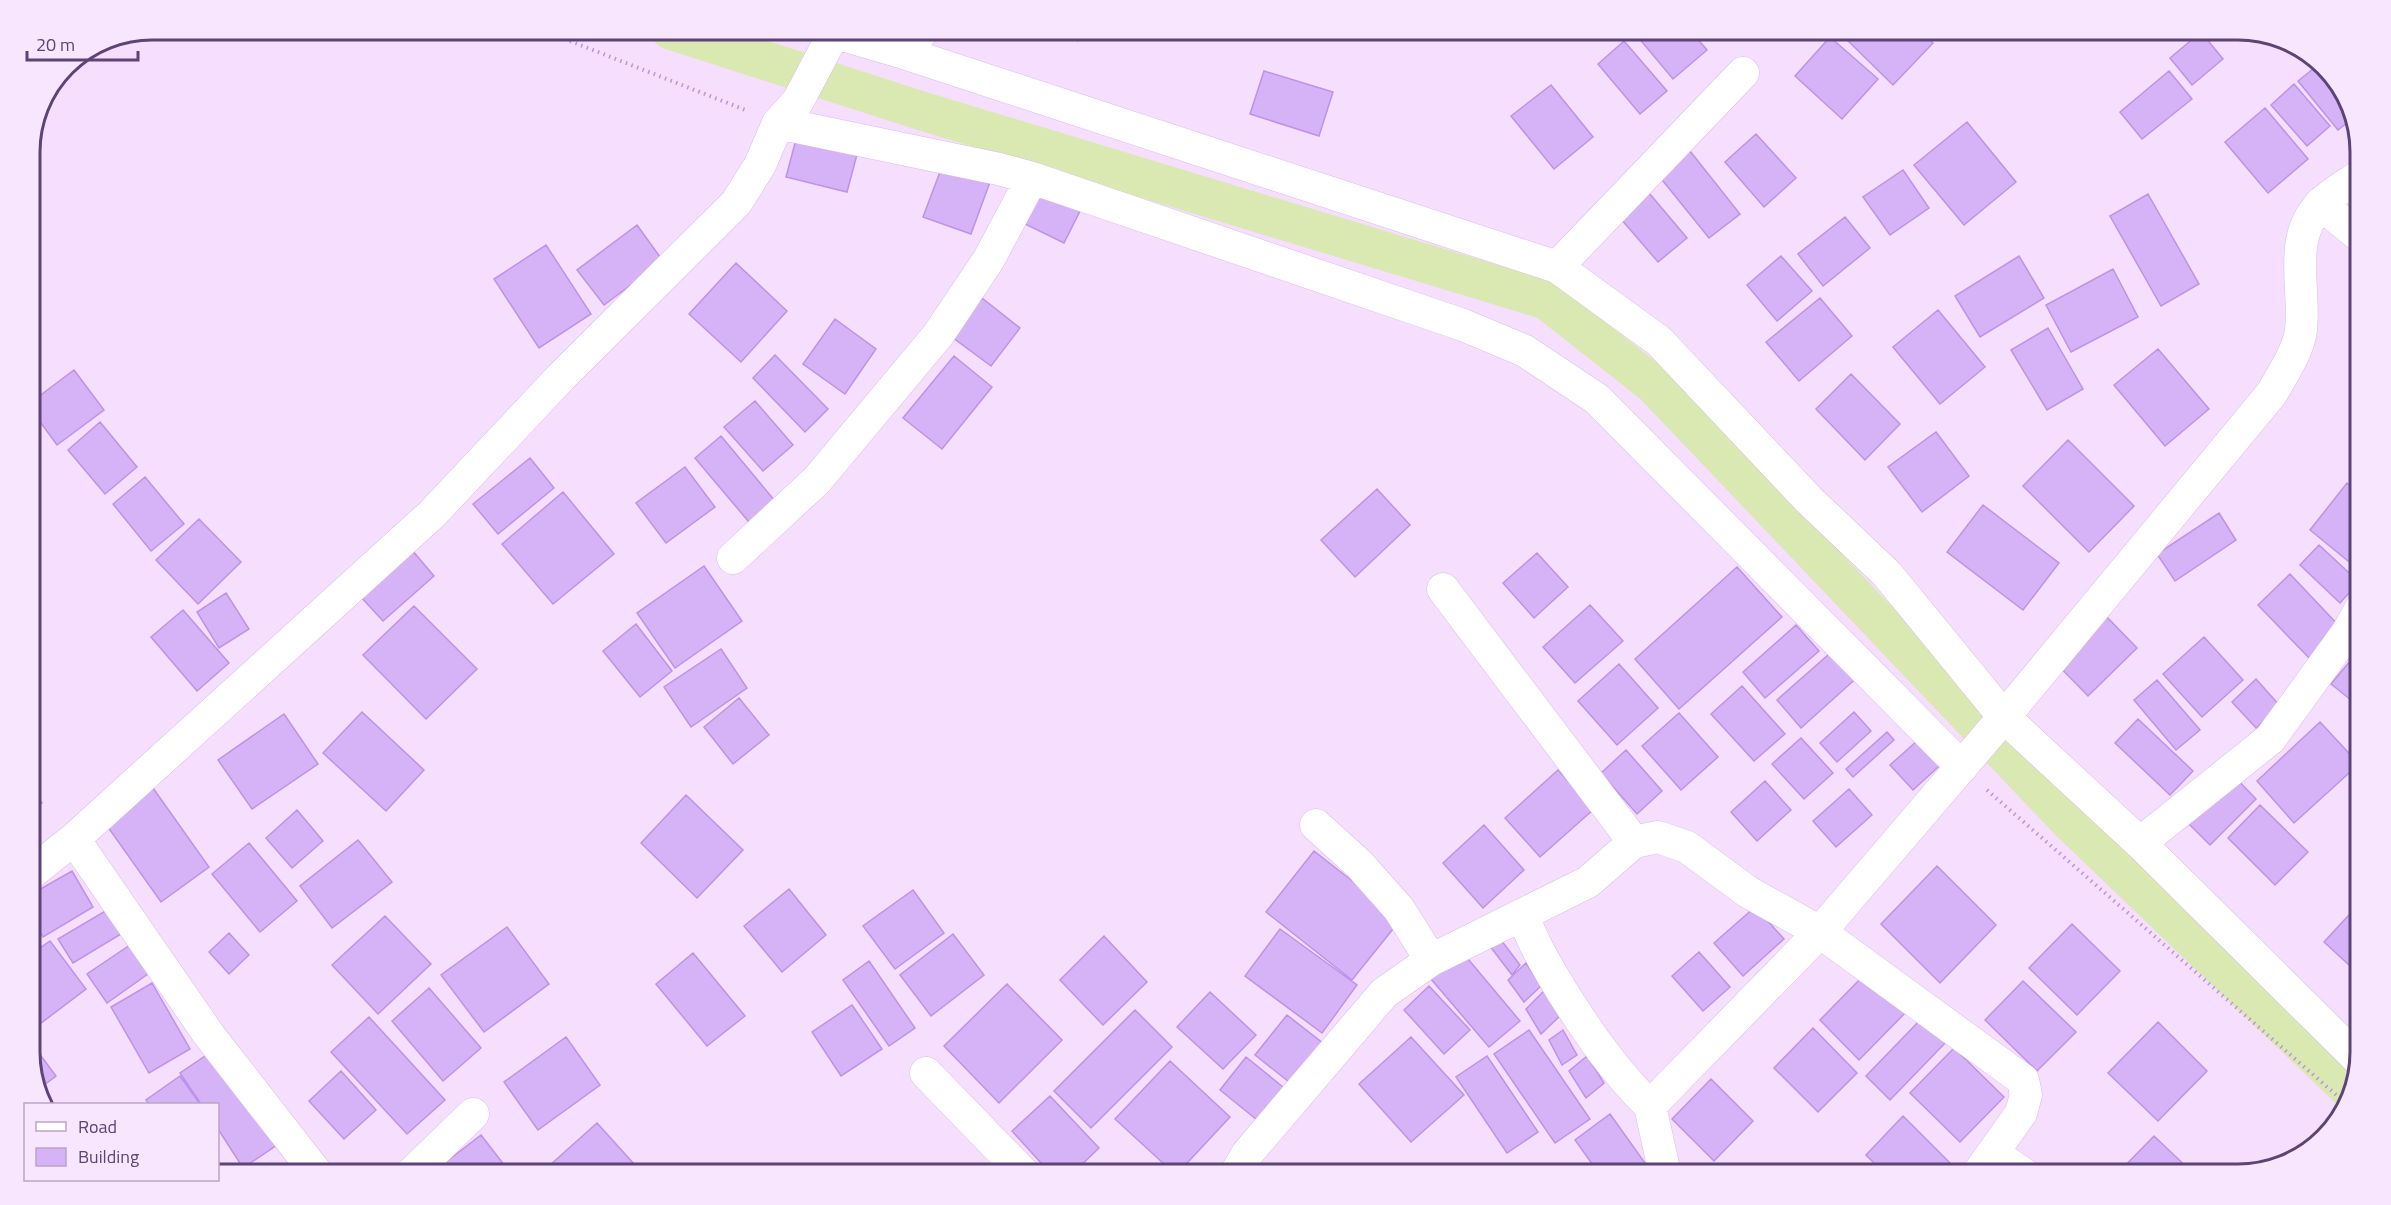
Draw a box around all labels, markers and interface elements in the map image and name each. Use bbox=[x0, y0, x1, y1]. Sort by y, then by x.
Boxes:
scale bar bbox=[27, 24, 138, 62]
text: 20 m bbox=[36, 31, 75, 58]
legend bbox=[24, 1103, 219, 1181]
text: Road bbox=[78, 1113, 117, 1140]
text: Building bbox=[78, 1143, 139, 1170]

